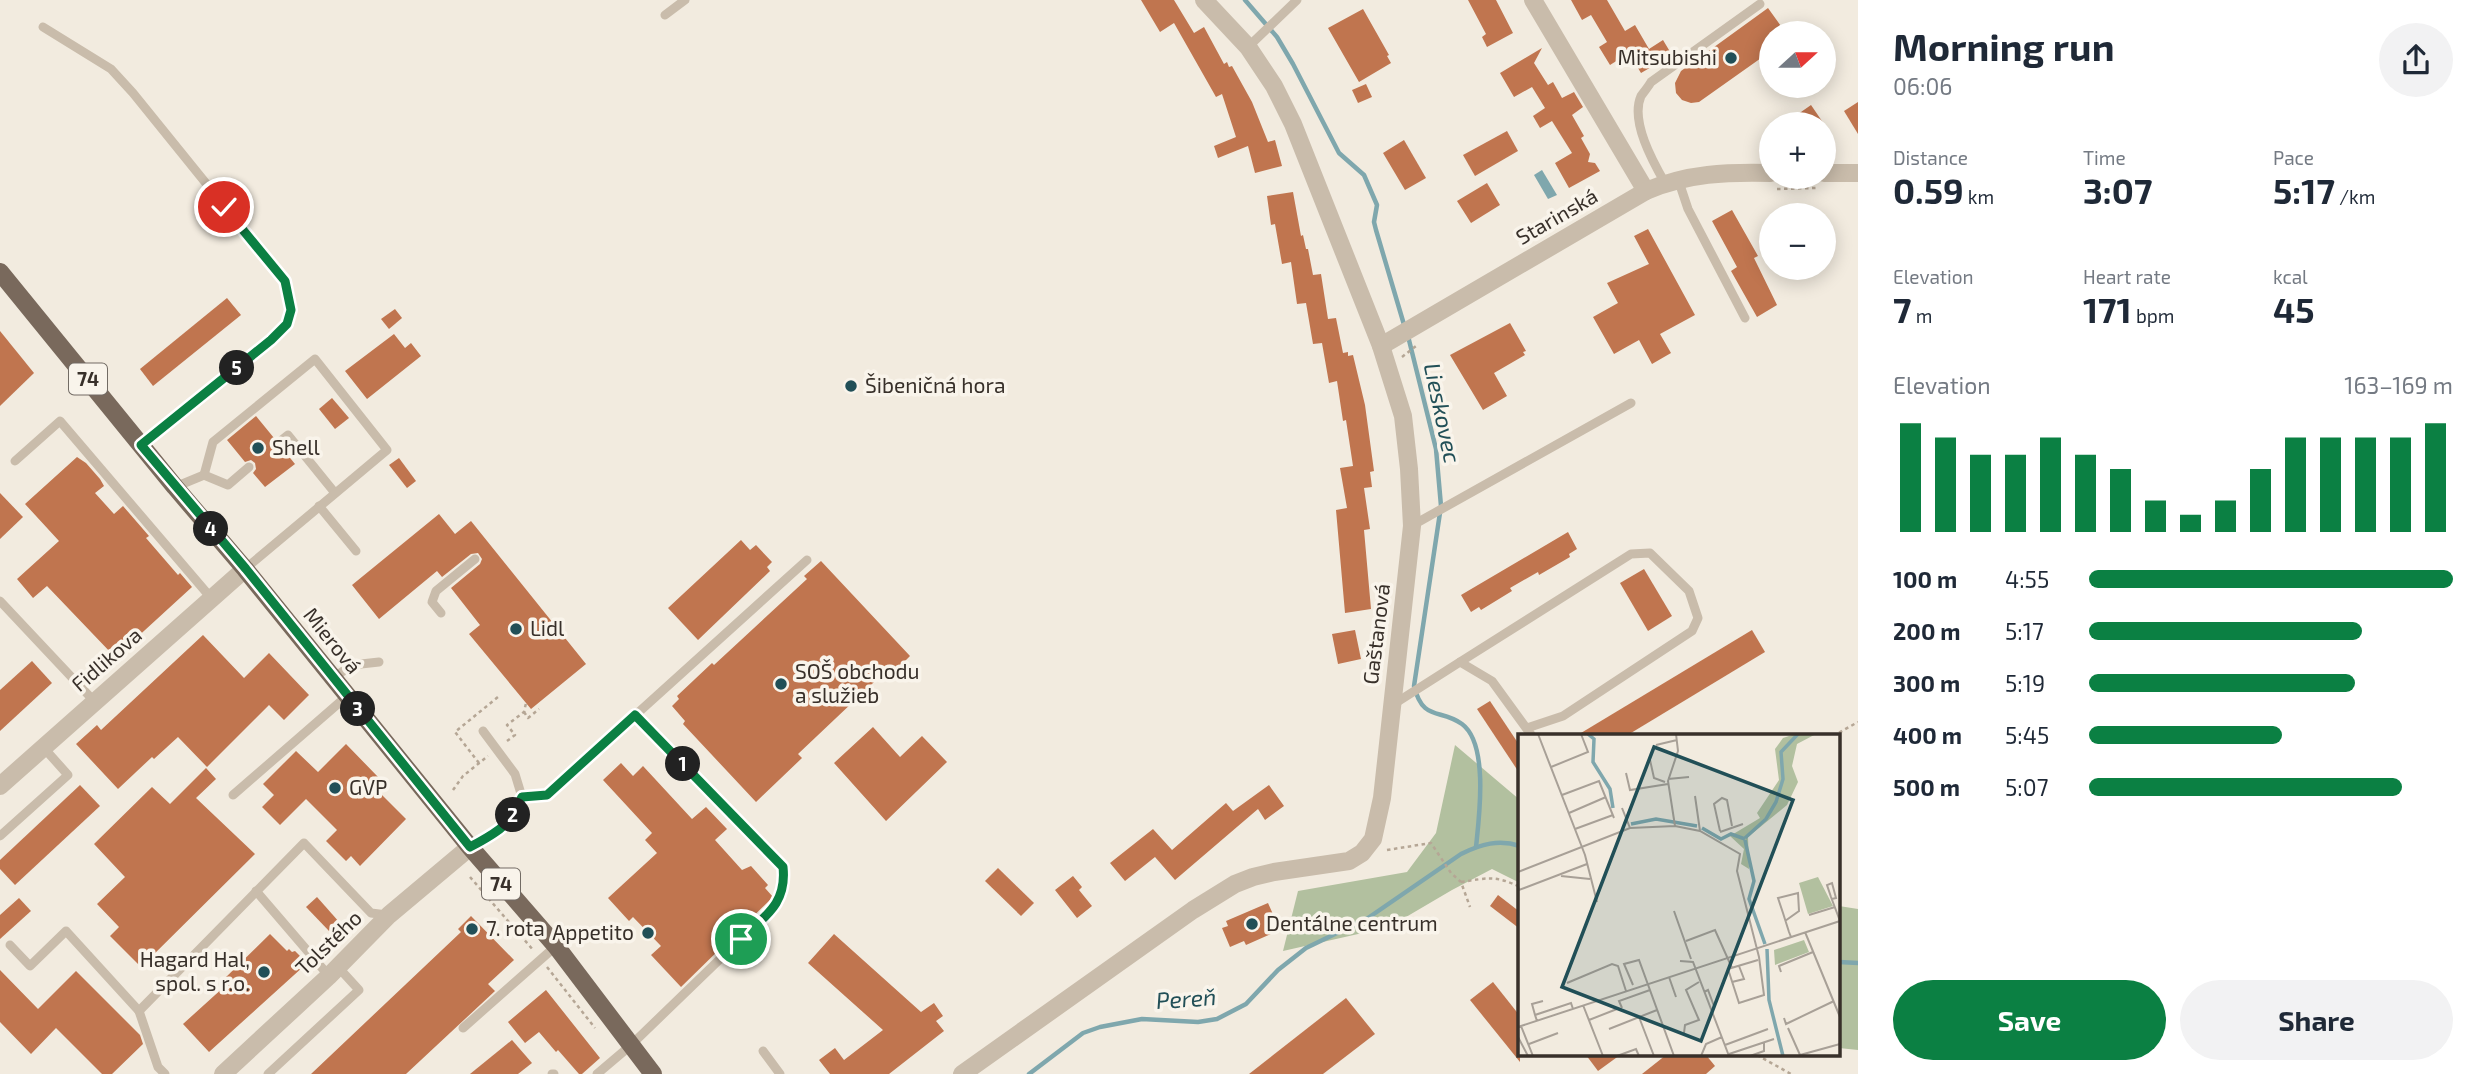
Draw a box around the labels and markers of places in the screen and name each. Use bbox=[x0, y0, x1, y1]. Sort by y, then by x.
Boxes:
place label: Mitsubishi bbox=[1617, 44, 1717, 69]
marker: Mitsubishi bbox=[1723, 50, 1739, 66]
pin bbox=[194, 177, 254, 237]
pin: 5 bbox=[219, 350, 254, 386]
place label: Šibeničná hora bbox=[865, 372, 1005, 397]
marker: Šibeničná hora bbox=[843, 378, 859, 394]
place label: Shell bbox=[272, 434, 320, 459]
marker: Shell bbox=[250, 440, 266, 456]
pin: 4 bbox=[194, 512, 228, 546]
place label: Lidl bbox=[530, 615, 565, 640]
marker: Lidl bbox=[508, 621, 524, 637]
place label: SOŠ obchodu a služieb bbox=[795, 658, 920, 707]
marker: SOŠ obchodu a služieb bbox=[773, 676, 789, 692]
pin: 3 bbox=[340, 692, 376, 726]
pin: 1 bbox=[666, 746, 700, 782]
place label: GVP bbox=[349, 774, 387, 799]
marker: GVP bbox=[327, 780, 343, 796]
pin: 2 bbox=[496, 798, 530, 832]
pin bbox=[711, 909, 771, 969]
place label: Dentálne centrum bbox=[1266, 910, 1438, 935]
place label: 7. rota bbox=[486, 915, 545, 940]
marker: Dentálne centrum bbox=[1244, 916, 1260, 932]
place label: Appetito bbox=[552, 919, 634, 944]
marker: 7. rota bbox=[464, 921, 480, 937]
marker: Appetito bbox=[640, 925, 656, 941]
place label: Hagard Hal, spol. s r.o. bbox=[140, 946, 250, 995]
marker: Hagard Hal, spol. s r.o. bbox=[256, 964, 272, 980]

